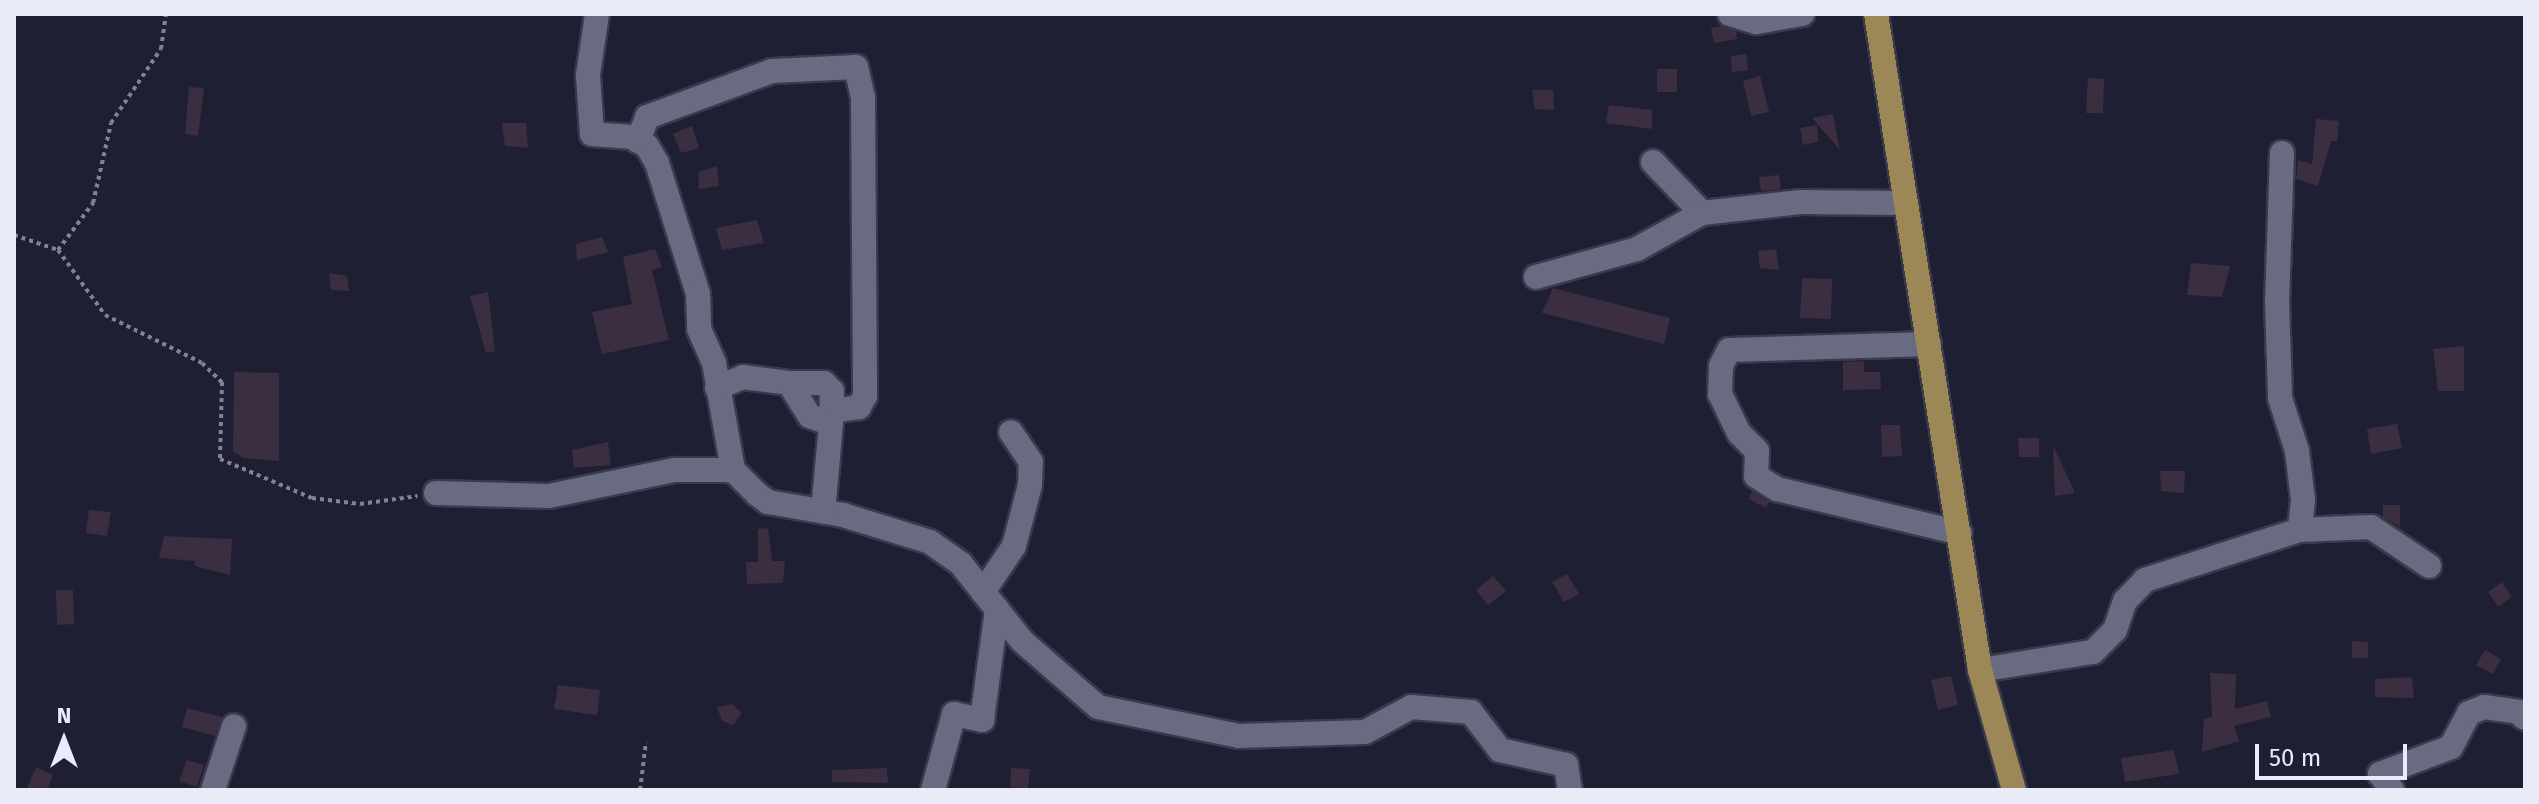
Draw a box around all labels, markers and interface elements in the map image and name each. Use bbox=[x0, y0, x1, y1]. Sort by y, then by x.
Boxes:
north arrow bbox=[24, 700, 104, 780]
text: N bbox=[57, 702, 71, 729]
scale bar bbox=[2259, 728, 2411, 778]
text: 50 m bbox=[2269, 744, 2321, 772]

